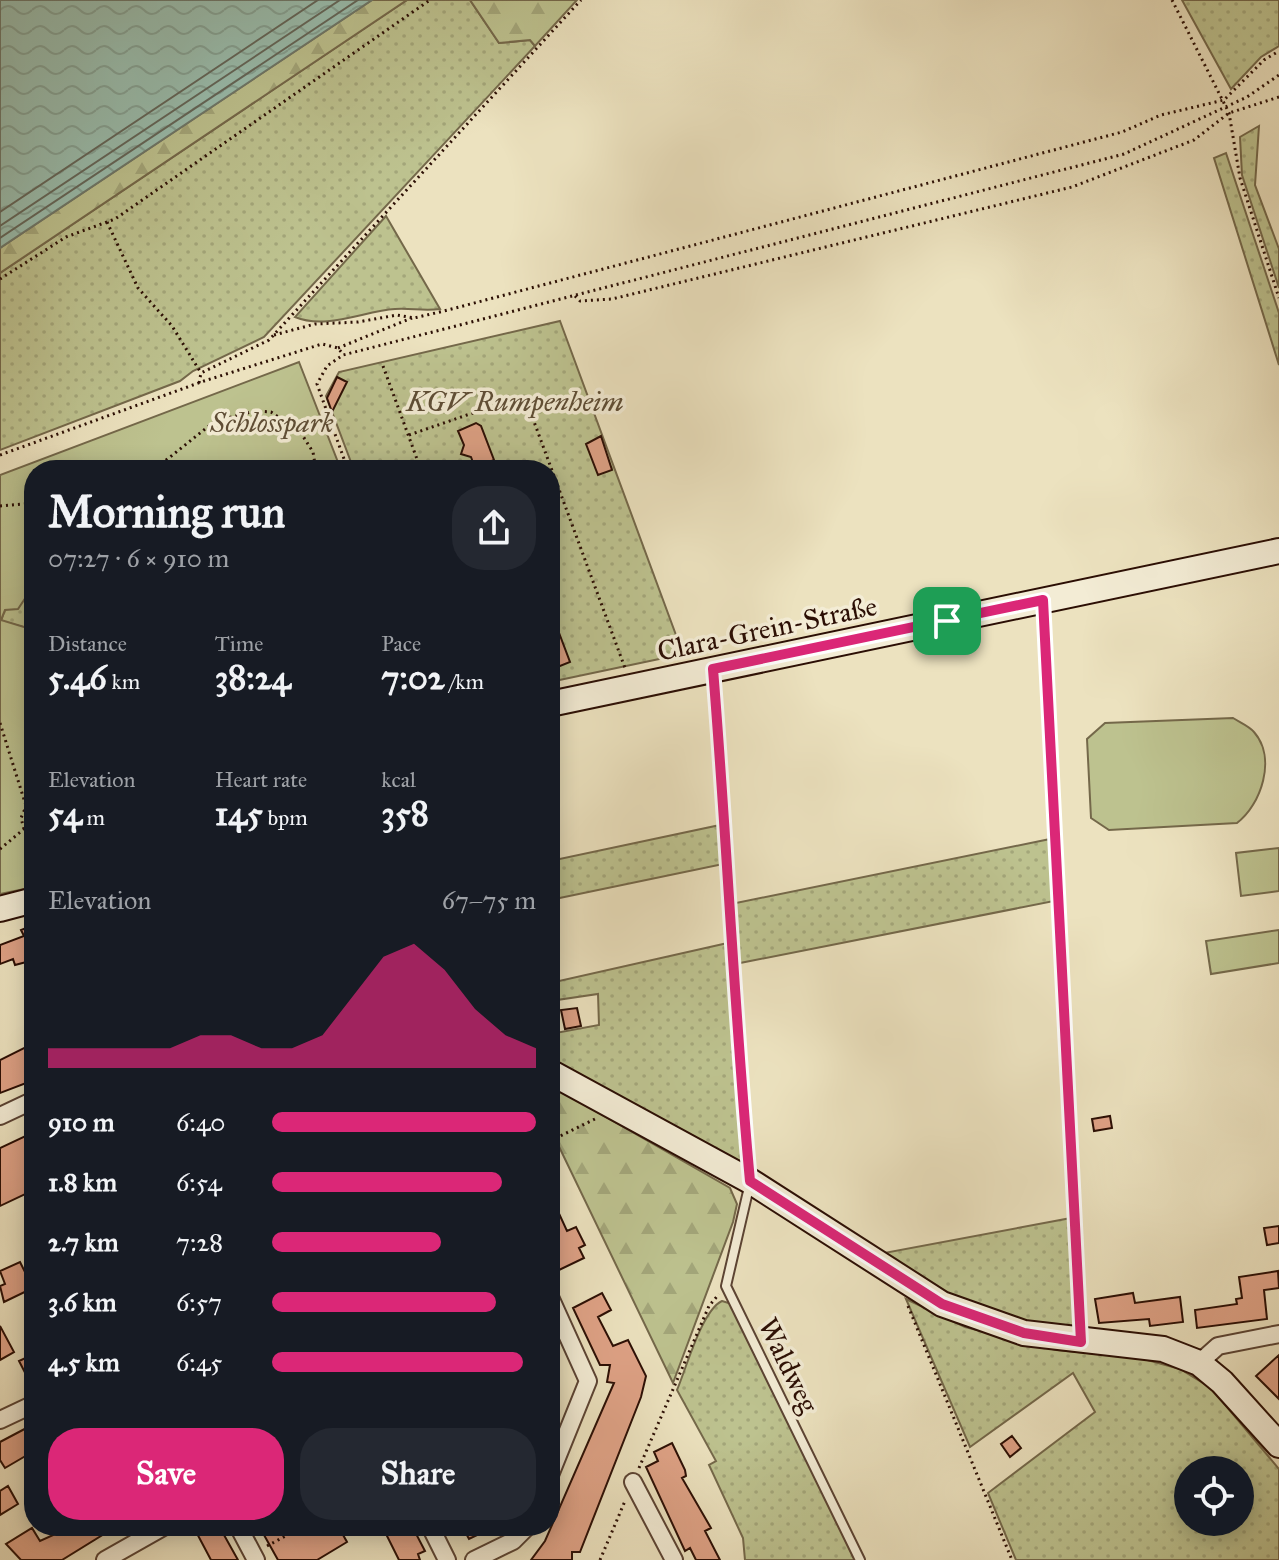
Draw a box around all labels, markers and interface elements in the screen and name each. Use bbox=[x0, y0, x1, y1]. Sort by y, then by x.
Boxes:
park label: KGV Rumpenheim bbox=[404, 384, 624, 419]
park label: Schlosspark bbox=[209, 405, 334, 440]
text: Morning run bbox=[48, 485, 285, 539]
button: share bbox=[452, 486, 536, 570]
text: 07:27 · 6 × 910 m bbox=[48, 542, 229, 574]
pin bbox=[913, 587, 981, 655]
street label: Clara-Grein-Straße bbox=[654, 588, 880, 669]
icon: arrive bbox=[925, 599, 969, 643]
text: Distance bbox=[48, 630, 127, 657]
text: Time bbox=[215, 630, 263, 657]
text: Pace bbox=[381, 630, 421, 657]
text: 5.46 bbox=[48, 657, 107, 698]
text: 38:24 bbox=[215, 657, 291, 698]
text: 7:02 bbox=[381, 657, 445, 698]
text: km bbox=[107, 668, 140, 695]
text: /km bbox=[445, 668, 484, 695]
text: Elevation bbox=[48, 766, 135, 793]
text: Heart rate bbox=[215, 766, 307, 793]
text: kcal bbox=[381, 766, 416, 793]
text: 54 bbox=[48, 793, 82, 834]
text: 145 bbox=[215, 793, 263, 834]
text: 358 bbox=[381, 793, 429, 834]
text: m bbox=[82, 804, 105, 831]
text: bpm bbox=[263, 804, 308, 831]
text: Elevation bbox=[48, 884, 151, 916]
text: 67–75 m bbox=[442, 884, 536, 916]
text: 910 m bbox=[48, 1106, 115, 1138]
text: 6:40 bbox=[176, 1106, 226, 1138]
text: 1.8 km bbox=[48, 1166, 117, 1198]
text: 6:54 bbox=[176, 1166, 222, 1198]
text: 2.7 km bbox=[48, 1226, 119, 1258]
text: 7:28 bbox=[176, 1226, 223, 1258]
text: 3.6 km bbox=[48, 1286, 117, 1318]
text: 6:57 bbox=[176, 1286, 222, 1318]
street label: Waldweg bbox=[751, 1312, 827, 1419]
text: 4.5 km bbox=[48, 1346, 120, 1378]
text: 6:45 bbox=[176, 1346, 222, 1378]
button: Save bbox=[48, 1428, 284, 1520]
button: Share bbox=[300, 1428, 536, 1520]
map controls bbox=[1174, 1456, 1254, 1536]
button: locate bbox=[1174, 1456, 1254, 1536]

